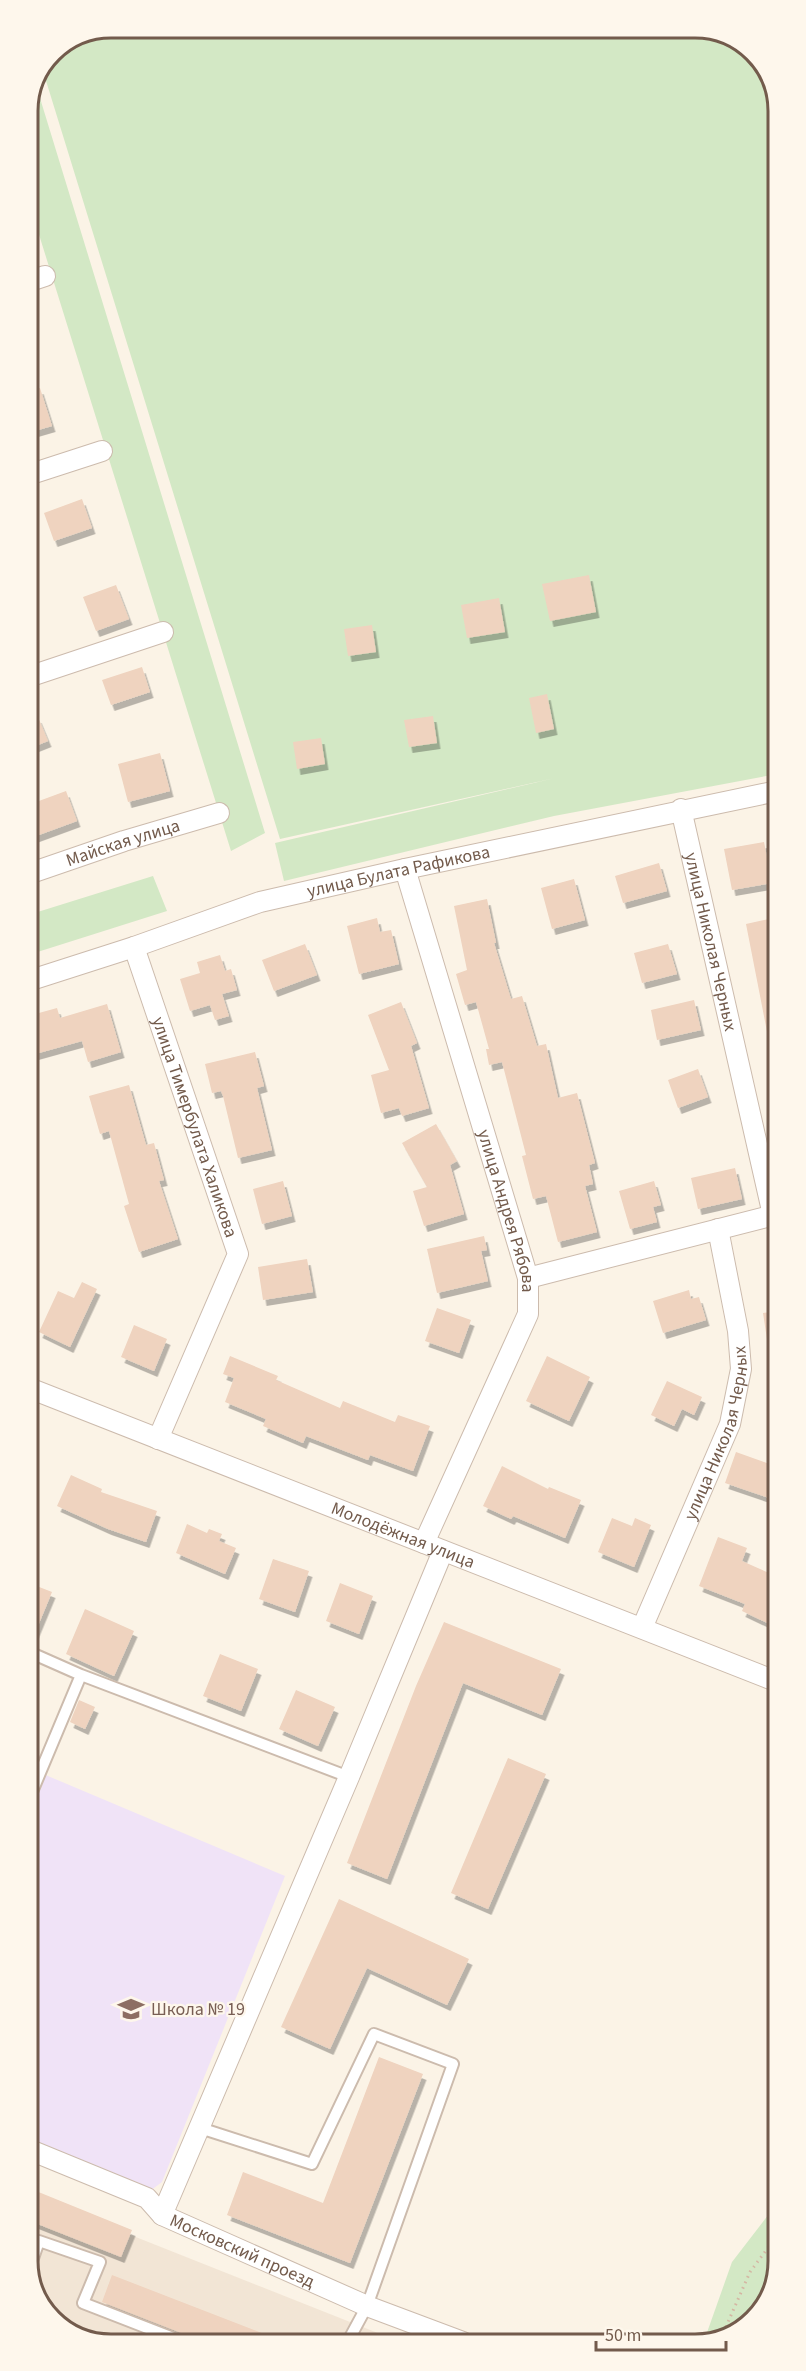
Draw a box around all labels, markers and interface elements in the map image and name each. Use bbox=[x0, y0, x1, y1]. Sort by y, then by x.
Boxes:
street label: Майская улица bbox=[62, 813, 183, 873]
street label: улица Булата Рафикова bbox=[305, 839, 492, 903]
street label: улица Николая Черных bbox=[679, 850, 743, 1033]
street label: улица Тимербулата Халикова bbox=[146, 1013, 244, 1241]
street label: улица Андрея Рябова bbox=[471, 1126, 541, 1293]
street label: улица Николая Черных bbox=[678, 1345, 754, 1524]
street label: Молодёжная улица bbox=[328, 1495, 479, 1574]
school or university icon: Школа № 19 bbox=[116, 1994, 146, 2024]
place label: Школа № 19 bbox=[151, 1997, 245, 2022]
street label: Московский проезд bbox=[166, 2208, 319, 2294]
scale bar bbox=[596, 2314, 726, 2352]
text: 50 m bbox=[605, 2323, 641, 2348]

